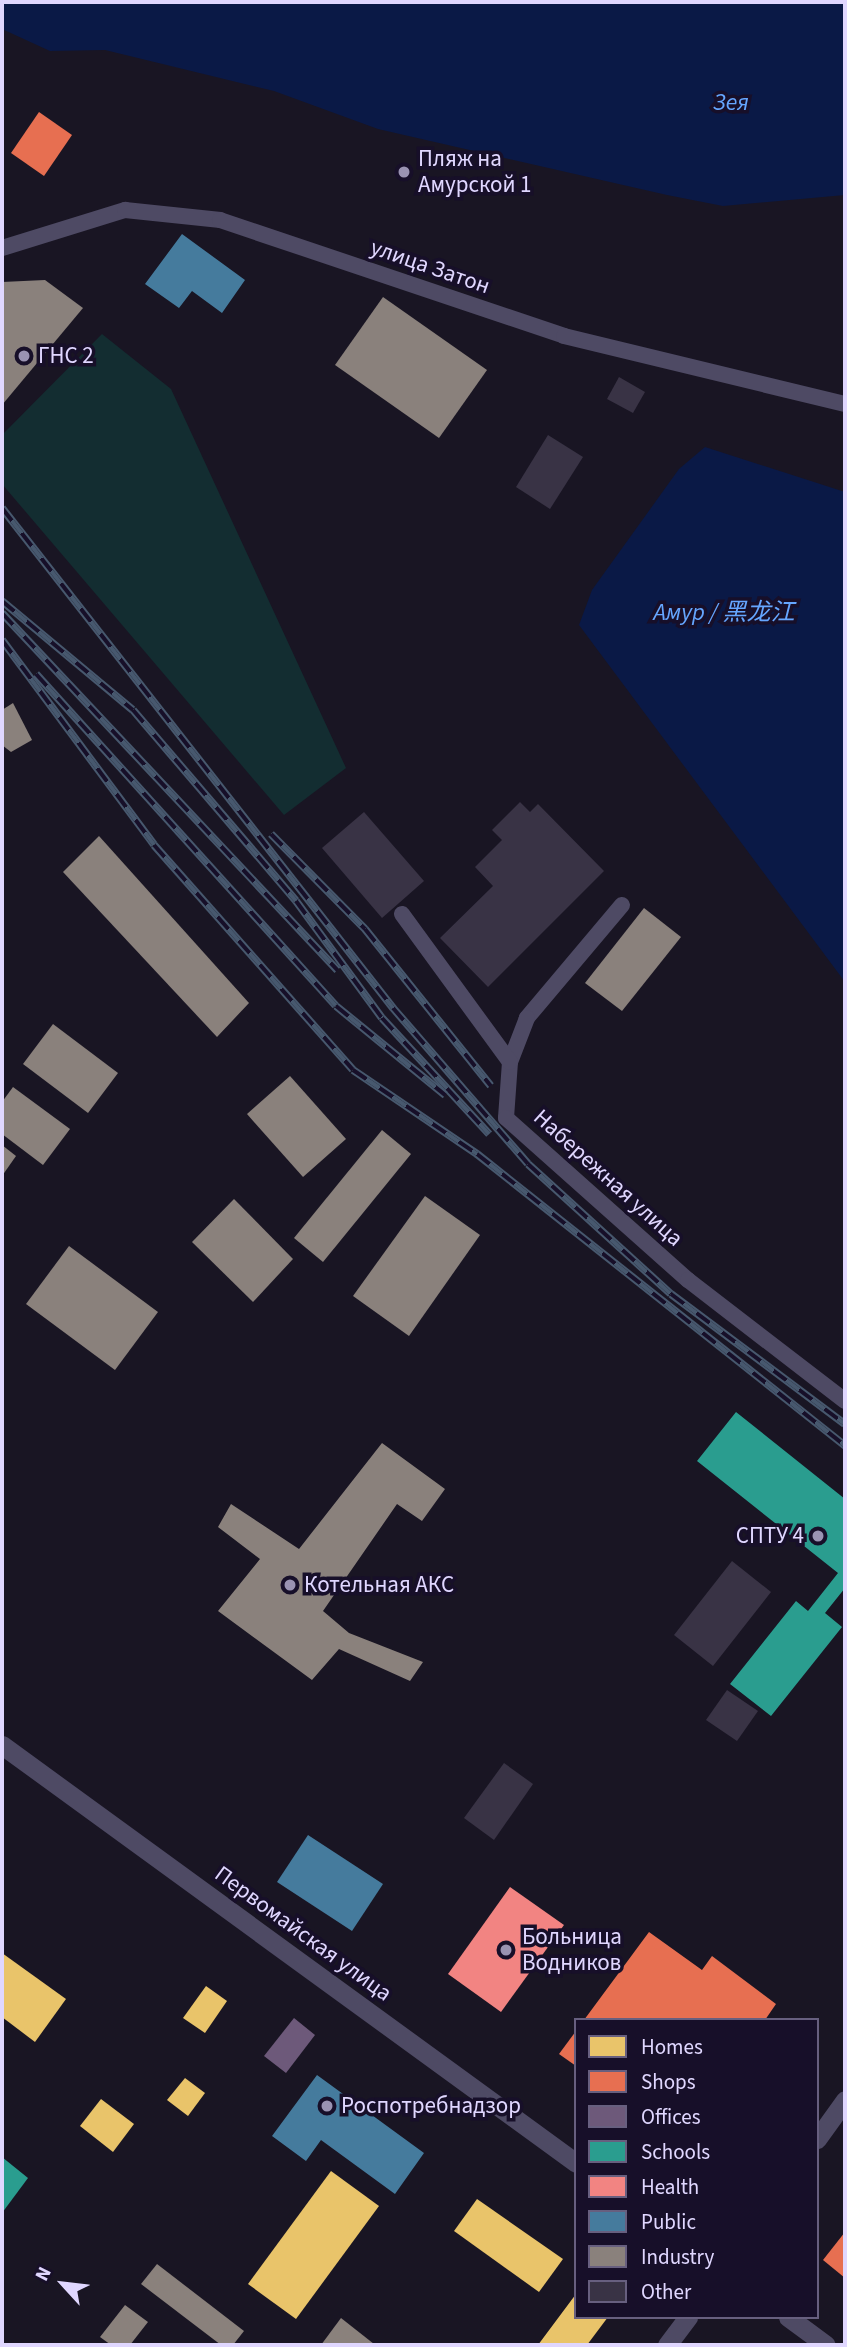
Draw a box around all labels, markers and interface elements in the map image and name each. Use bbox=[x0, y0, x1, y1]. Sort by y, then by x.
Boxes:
water label: Зея bbox=[713, 89, 749, 117]
place label: Пляж на Амурской 1 bbox=[418, 145, 532, 199]
marker: Пляж на Амурской 1 bbox=[396, 164, 412, 180]
street label: улица Затон bbox=[367, 234, 493, 300]
place label: ГНС 2 bbox=[38, 342, 94, 370]
marker: ГНС 2 bbox=[16, 348, 32, 364]
water label: Амур / 黑龙江 bbox=[653, 599, 795, 627]
street label: Набережная улица bbox=[528, 1104, 688, 1252]
place label: СПТУ 4 bbox=[736, 1522, 804, 1550]
marker: СПТУ 4 bbox=[810, 1528, 826, 1544]
place label: Котельная АКС bbox=[304, 1571, 454, 1599]
marker: Котельная АКС bbox=[282, 1577, 298, 1593]
street label: Первомайская улица bbox=[209, 1860, 397, 2008]
place label: Больница Водников bbox=[522, 1923, 622, 1977]
marker: Больница Водников bbox=[496, 1940, 516, 1960]
legend bbox=[574, 2018, 819, 2319]
text: Homes bbox=[641, 2032, 703, 2062]
text: Shops bbox=[641, 2067, 695, 2097]
place label: Роспотребнадзор bbox=[341, 2092, 521, 2120]
marker: Роспотребнадзор bbox=[319, 2098, 335, 2114]
text: Offices bbox=[641, 2102, 701, 2132]
text: Schools bbox=[641, 2137, 710, 2167]
text: Health bbox=[641, 2172, 699, 2202]
text: Public bbox=[641, 2207, 696, 2237]
text: Industry bbox=[641, 2242, 714, 2272]
north arrow bbox=[28, 2249, 98, 2319]
text: N bbox=[29, 2262, 59, 2286]
text: Other bbox=[641, 2277, 691, 2307]

